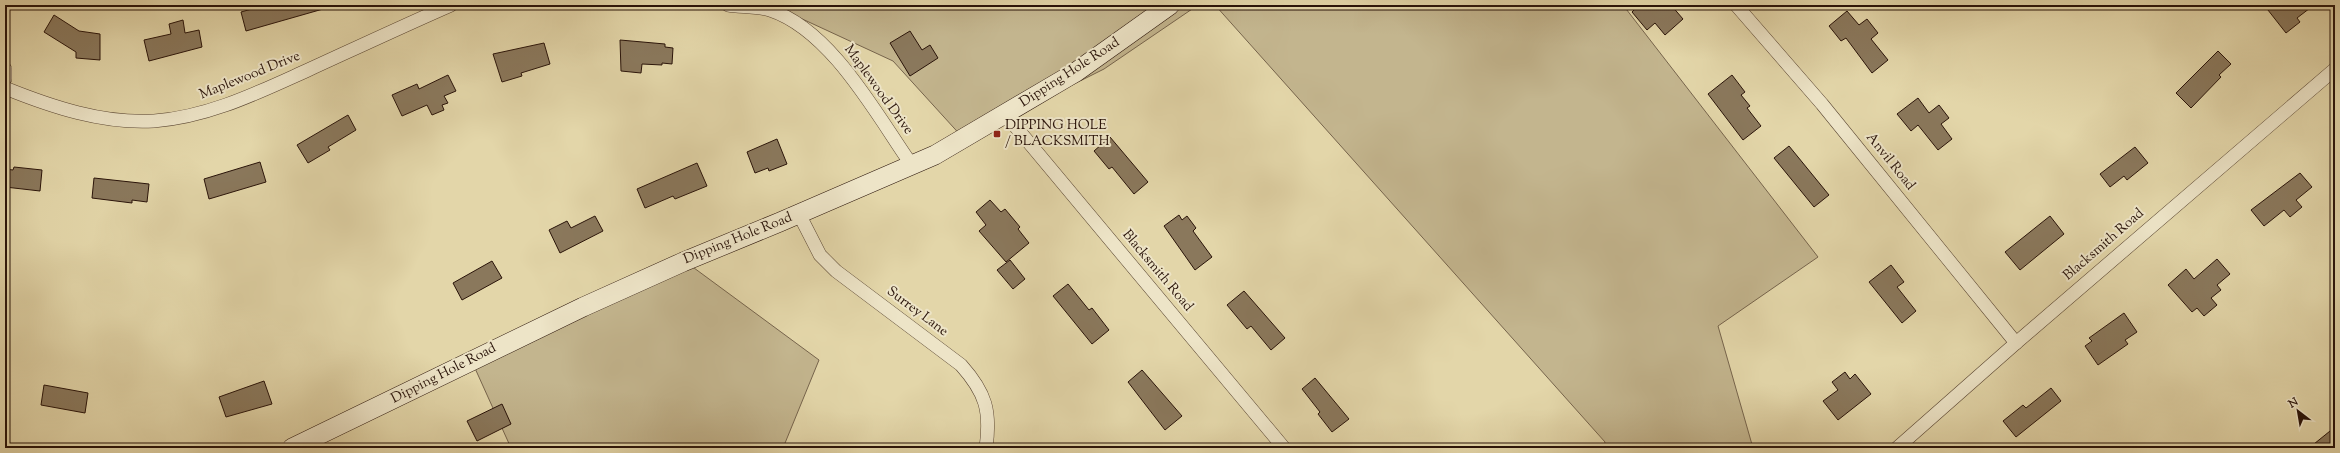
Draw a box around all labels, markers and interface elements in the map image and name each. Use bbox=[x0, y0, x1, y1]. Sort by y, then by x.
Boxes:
street label: Dipping Hole Road bbox=[1016, 33, 1124, 113]
street label: Maplewood Drive bbox=[838, 41, 918, 139]
street label: Maplewood Drive bbox=[197, 47, 303, 105]
place label: DIPPING HOLE / BLACKSMITH bbox=[1005, 116, 1110, 152]
marker: DIPPING HOLE / BLACKSMITH bbox=[992, 129, 1002, 139]
street label: Anvil Road bbox=[1861, 129, 1920, 195]
street label: Blacksmith Road bbox=[2059, 204, 2149, 286]
street label: Dipping Hole Road bbox=[681, 208, 795, 270]
street label: Blacksmith Road bbox=[1117, 226, 1197, 316]
street label: Surrey Lane bbox=[882, 282, 952, 342]
street label: Dipping Hole Road bbox=[388, 339, 500, 409]
north arrow bbox=[2278, 391, 2318, 431]
text: N bbox=[2285, 394, 2301, 413]

